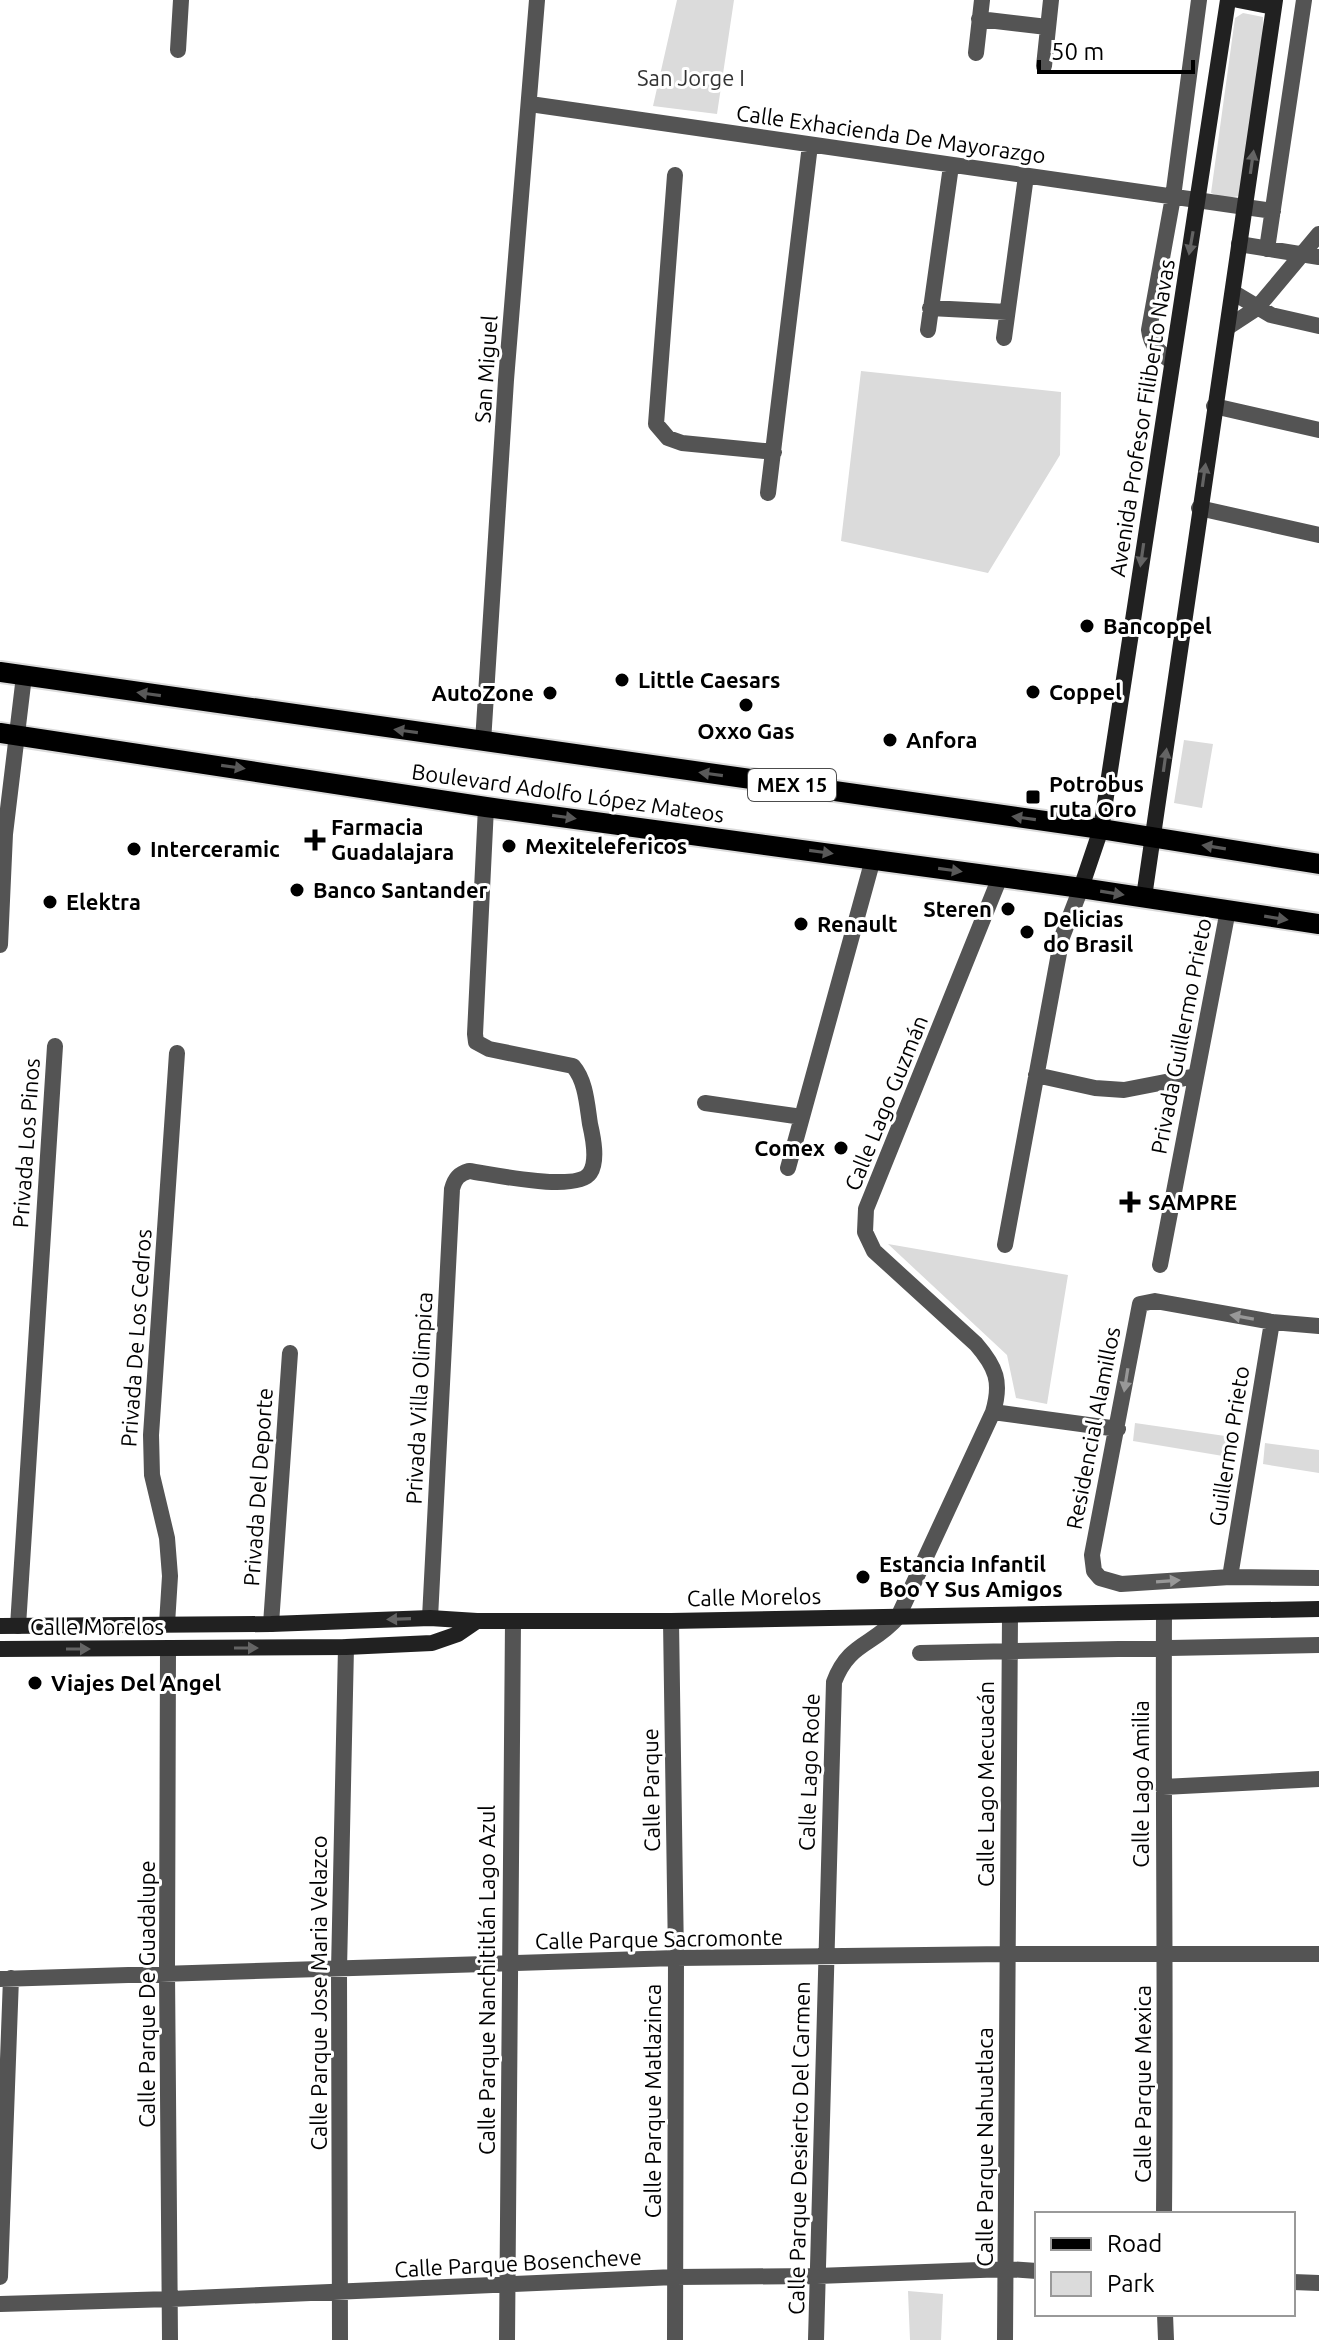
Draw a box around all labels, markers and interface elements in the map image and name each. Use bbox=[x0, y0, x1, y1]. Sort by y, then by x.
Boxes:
scale bar bbox=[1039, 24, 1193, 74]
text: 50 m bbox=[1051, 38, 1104, 65]
park label: San Jorge I bbox=[637, 65, 745, 90]
street label: Calle Exhacienda De Mayorazgo bbox=[735, 99, 1047, 168]
one-way arrow bbox=[1246, 150, 1259, 175]
one-way arrow bbox=[1184, 231, 1197, 256]
street label: Avenida Profesor Filiberto Navas bbox=[1104, 257, 1179, 578]
street label: San Miguel bbox=[469, 314, 502, 424]
one-way arrow bbox=[1198, 462, 1211, 487]
one-way arrow bbox=[1135, 543, 1148, 568]
place label: Bancoppel bbox=[1103, 613, 1212, 638]
marker: Bancoppel bbox=[1078, 617, 1096, 635]
place label: Little Caesars bbox=[638, 667, 780, 692]
marker: Little Caesars bbox=[613, 671, 631, 689]
place label: Coppel bbox=[1049, 679, 1122, 704]
place label: AutoZone bbox=[432, 680, 534, 705]
marker: Coppel bbox=[1024, 683, 1042, 701]
marker: AutoZone bbox=[541, 684, 559, 702]
one-way arrow bbox=[136, 687, 161, 700]
marker: Oxxo Gas bbox=[737, 696, 755, 714]
place label: Oxxo Gas bbox=[697, 718, 795, 743]
one-way arrow bbox=[393, 724, 418, 737]
place label: Anfora bbox=[906, 727, 977, 752]
marker: Anfora bbox=[881, 731, 899, 749]
one-way arrow bbox=[1159, 747, 1172, 772]
street label: Boulevard Adolfo López Mateos bbox=[410, 758, 726, 827]
one-way arrow bbox=[220, 761, 245, 774]
one-way arrow bbox=[698, 767, 723, 780]
road number: MEX 15 bbox=[748, 769, 836, 801]
place label: Potrobus ruta Oro bbox=[1049, 771, 1144, 821]
marker: Potrobus ruta Oro bbox=[1024, 788, 1042, 806]
one-way arrow bbox=[552, 811, 577, 824]
one-way arrow bbox=[1011, 811, 1036, 824]
place label: Farmacia Guadalajara bbox=[331, 814, 454, 864]
marker: Farmacia Guadalajara bbox=[306, 831, 324, 849]
place label: Mexitelefericos bbox=[525, 833, 687, 858]
place label: Interceramic bbox=[150, 836, 280, 861]
marker: Mexitelefericos bbox=[500, 837, 518, 855]
marker: Interceramic bbox=[125, 840, 143, 858]
one-way arrow bbox=[1202, 840, 1227, 853]
one-way arrow bbox=[809, 846, 834, 859]
one-way arrow bbox=[938, 864, 963, 877]
place label: Banco Santander bbox=[313, 877, 488, 902]
marker: Banco Santander bbox=[288, 881, 306, 899]
one-way arrow bbox=[1100, 887, 1125, 899]
place label: Elektra bbox=[66, 889, 141, 914]
marker: Elektra bbox=[41, 893, 59, 911]
place label: Steren bbox=[923, 896, 992, 921]
marker: Steren bbox=[999, 900, 1017, 918]
place label: Delicias do Brasil bbox=[1043, 906, 1134, 956]
place label: Renault bbox=[817, 911, 898, 936]
one-way arrow bbox=[1264, 912, 1289, 924]
marker: Renault bbox=[792, 915, 810, 933]
street label: Privada Guillermo Prieto bbox=[1145, 916, 1216, 1156]
marker: Delicias do Brasil bbox=[1018, 923, 1036, 941]
street label: Calle Lago Guzmán bbox=[839, 1012, 932, 1194]
street label: Privada Los Pinos bbox=[7, 1057, 44, 1229]
place label: Comex bbox=[754, 1135, 825, 1160]
marker: Comex bbox=[832, 1139, 850, 1157]
place label: SAMPRE bbox=[1148, 1189, 1237, 1214]
marker: SAMPRE bbox=[1119, 1191, 1141, 1213]
street label: Privada De Los Cedros bbox=[115, 1228, 156, 1448]
street label: Privada Villa Olimpica bbox=[400, 1291, 437, 1505]
one-way arrow bbox=[1229, 1310, 1254, 1322]
street label: Residencial Alamillos bbox=[1061, 1325, 1124, 1531]
street label: Guillermo Prieto bbox=[1203, 1364, 1254, 1528]
one-way arrow bbox=[1119, 1368, 1132, 1393]
street label: Privada Del Deporte bbox=[238, 1387, 277, 1587]
place label: Estancia Infantil Boo Y Sus Amigos bbox=[879, 1551, 1063, 1601]
marker: Estancia Infantil Boo Y Sus Amigos bbox=[854, 1568, 872, 1586]
one-way arrow bbox=[1156, 1574, 1181, 1587]
street label: Calle Morelos bbox=[687, 1583, 821, 1610]
one-way arrow bbox=[386, 1613, 411, 1626]
street label: Calle Morelos bbox=[30, 1614, 164, 1639]
one-way arrow bbox=[234, 1642, 259, 1654]
one-way arrow bbox=[66, 1643, 91, 1655]
place label: Viajes Del Angel bbox=[51, 1670, 221, 1695]
marker: Viajes Del Angel bbox=[26, 1674, 44, 1692]
street label: Calle Lago Mecuacán bbox=[973, 1681, 998, 1887]
street label: Calle Lago Rode bbox=[793, 1693, 824, 1851]
street label: Calle Lago Amilia bbox=[1128, 1700, 1153, 1868]
street label: Calle Parque bbox=[637, 1728, 664, 1852]
street label: Calle Parque Nanchititlán Lago Azul bbox=[474, 1805, 499, 2155]
street label: Calle Parque Jose Maria Velazco bbox=[306, 1836, 331, 2151]
street label: Calle Parque De Guadalupe bbox=[134, 1860, 159, 2128]
street label: Calle Parque Sacromonte bbox=[535, 1924, 783, 1953]
street label: Calle Parque Desierto Del Carmen bbox=[783, 1981, 814, 2315]
street label: Calle Parque Matlazinca bbox=[640, 1984, 665, 2218]
street label: Calle Parque Mexica bbox=[1130, 1985, 1155, 2183]
street label: Calle Parque Nahuatlaca bbox=[972, 2027, 997, 2267]
legend bbox=[1035, 2212, 1295, 2316]
text: Road bbox=[1107, 2230, 1162, 2257]
street label: Calle Parque Bosencheve bbox=[394, 2244, 642, 2281]
text: Park bbox=[1107, 2270, 1155, 2297]

